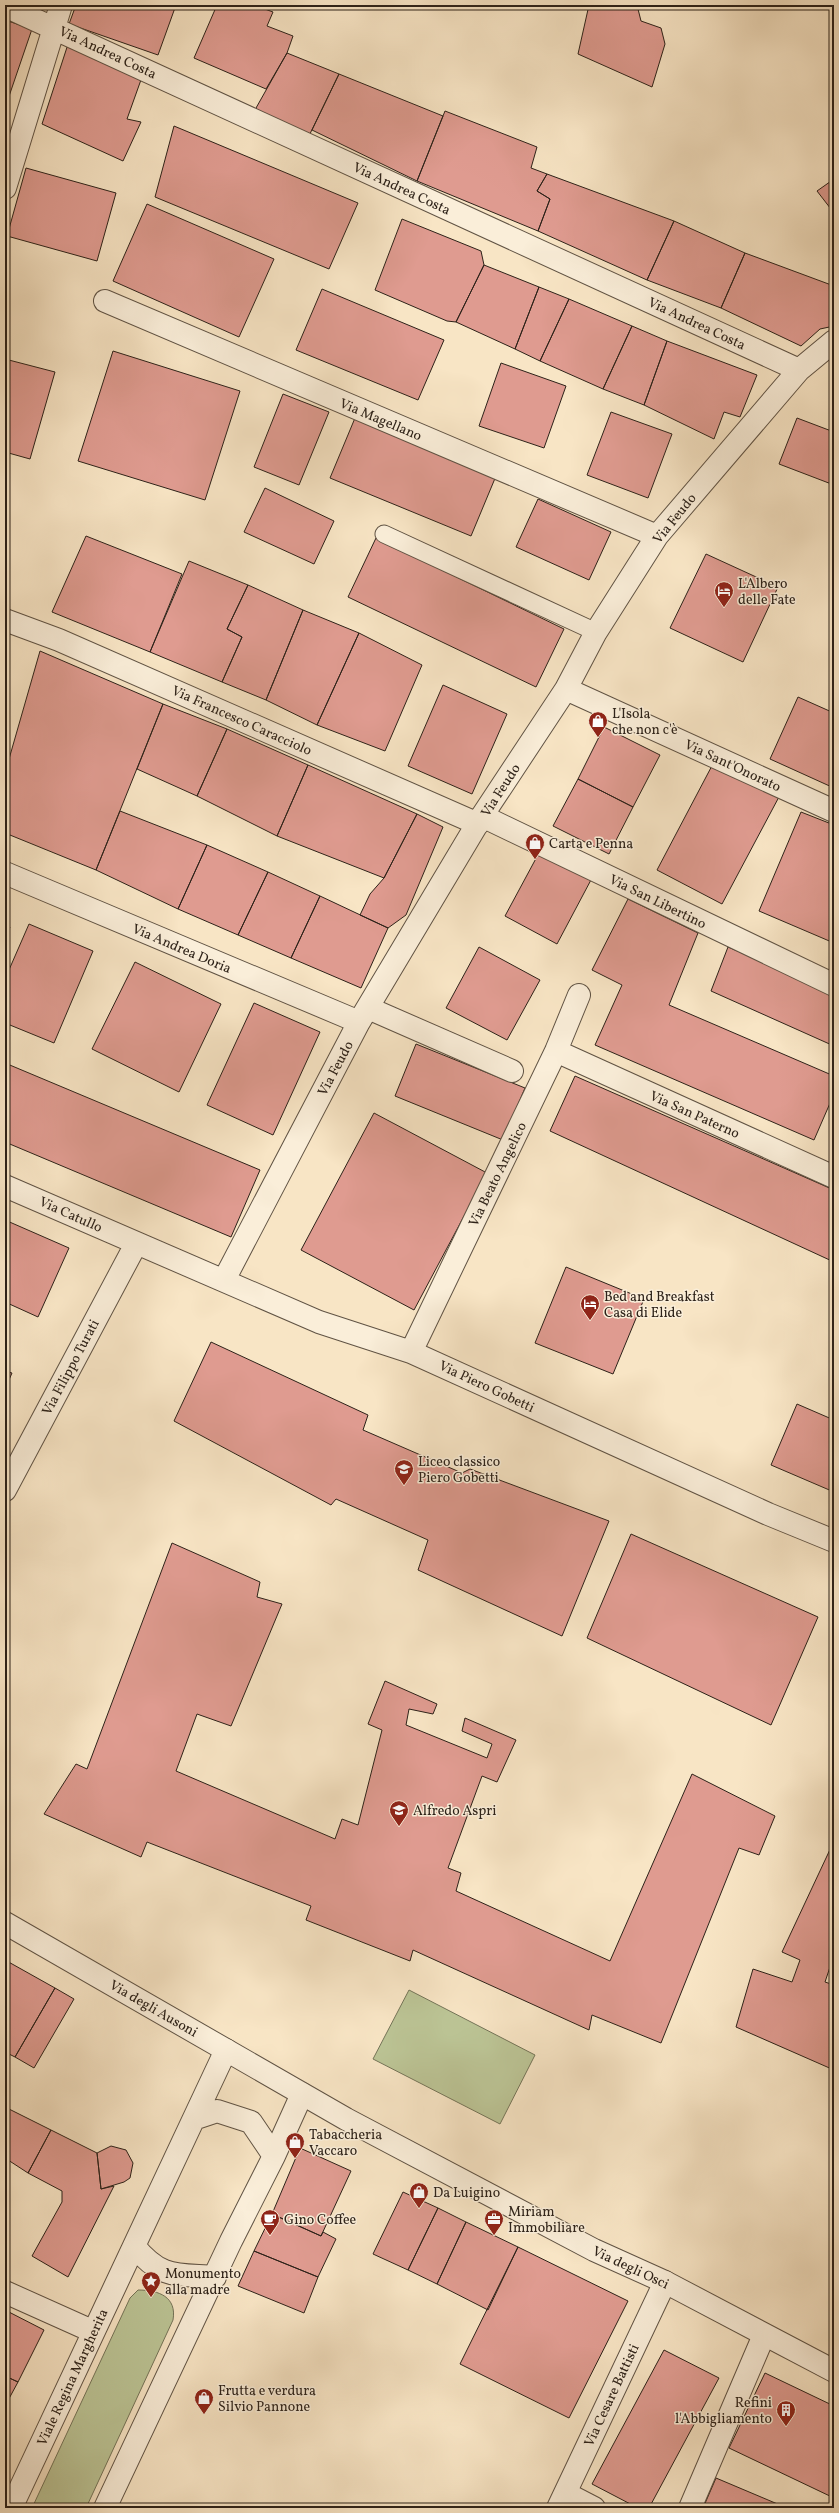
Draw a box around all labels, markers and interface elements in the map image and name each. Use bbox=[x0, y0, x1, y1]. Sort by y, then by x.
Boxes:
street label: Via Andrea Costa bbox=[55, 22, 159, 84]
street label: Via Andrea Costa bbox=[349, 158, 453, 220]
street label: Via Andrea Costa bbox=[644, 293, 748, 355]
street label: Via Magellano bbox=[336, 394, 425, 446]
street label: Via Feudo bbox=[649, 490, 701, 548]
place label: L'Albero delle Fate bbox=[738, 575, 796, 610]
hotel icon: L'Albero delle Fate bbox=[713, 580, 735, 608]
street label: Via Francesco Caracciolo bbox=[168, 682, 314, 761]
place label: L'Isola che non c'è bbox=[612, 705, 678, 740]
shop icon: L'Isola che non c'è bbox=[587, 710, 609, 738]
street label: Via Sant'Onorato bbox=[681, 736, 784, 797]
street label: Via Feudo bbox=[477, 761, 526, 821]
shop icon: Carta e Penna bbox=[524, 832, 546, 860]
place label: Carta e Penna bbox=[549, 835, 633, 854]
street label: Via San Libertino bbox=[606, 871, 709, 934]
street label: Via Andrea Doria bbox=[129, 920, 234, 979]
street label: Via Feudo bbox=[314, 1038, 359, 1100]
street label: Via San Paterno bbox=[646, 1087, 742, 1144]
street label: Via Beato Angelico bbox=[465, 1119, 532, 1230]
street label: Via Catullo bbox=[36, 1193, 105, 1238]
place label: Bed and Breakfast Casa di Elide bbox=[604, 1288, 715, 1323]
hotel icon: Bed and Breakfast Casa di Elide bbox=[579, 1293, 601, 1321]
street label: Via Filippo Turati bbox=[38, 1316, 105, 1419]
street label: Via Piero Gobetti bbox=[435, 1357, 537, 1418]
place label: Liceo classico Piero Gobetti bbox=[418, 1453, 500, 1488]
school or university icon: Liceo classico Piero Gobetti bbox=[393, 1458, 415, 1486]
school or university icon: Alfredo Aspri bbox=[388, 1799, 410, 1827]
place label: Alfredo Aspri bbox=[413, 1802, 496, 1821]
street label: Via degli Ausoni bbox=[106, 1976, 201, 2042]
place label: Tabaccheria Vaccaro bbox=[309, 2126, 382, 2161]
shop icon: Tabaccheria Vaccaro bbox=[284, 2131, 306, 2159]
shop icon: Da Luigino bbox=[408, 2181, 430, 2209]
place label: Da Luigino bbox=[433, 2184, 500, 2203]
place label: Miriam Immobiliare bbox=[508, 2203, 585, 2238]
cafe icon: Gino Coffee bbox=[259, 2208, 281, 2236]
office icon: Miriam Immobiliare bbox=[483, 2208, 505, 2236]
place label: Gino Coffee bbox=[284, 2211, 357, 2230]
street label: Via degli Osci bbox=[589, 2242, 672, 2294]
place label: Monumento alla madre bbox=[165, 2265, 241, 2300]
place icon: Monumento alla madre bbox=[140, 2270, 162, 2298]
street label: Viale Regina Margherita bbox=[33, 2306, 113, 2449]
street label: Via Cesare Battisti bbox=[580, 2341, 645, 2450]
place label: Frutta e verdura Silvio Pannone bbox=[218, 2382, 316, 2417]
shop icon: Frutta e verdura Silvio Pannone bbox=[193, 2387, 215, 2415]
place label: Refini l'Abbigliamento bbox=[675, 2394, 772, 2429]
building icon: Refini l'Abbigliamento bbox=[775, 2399, 797, 2427]

